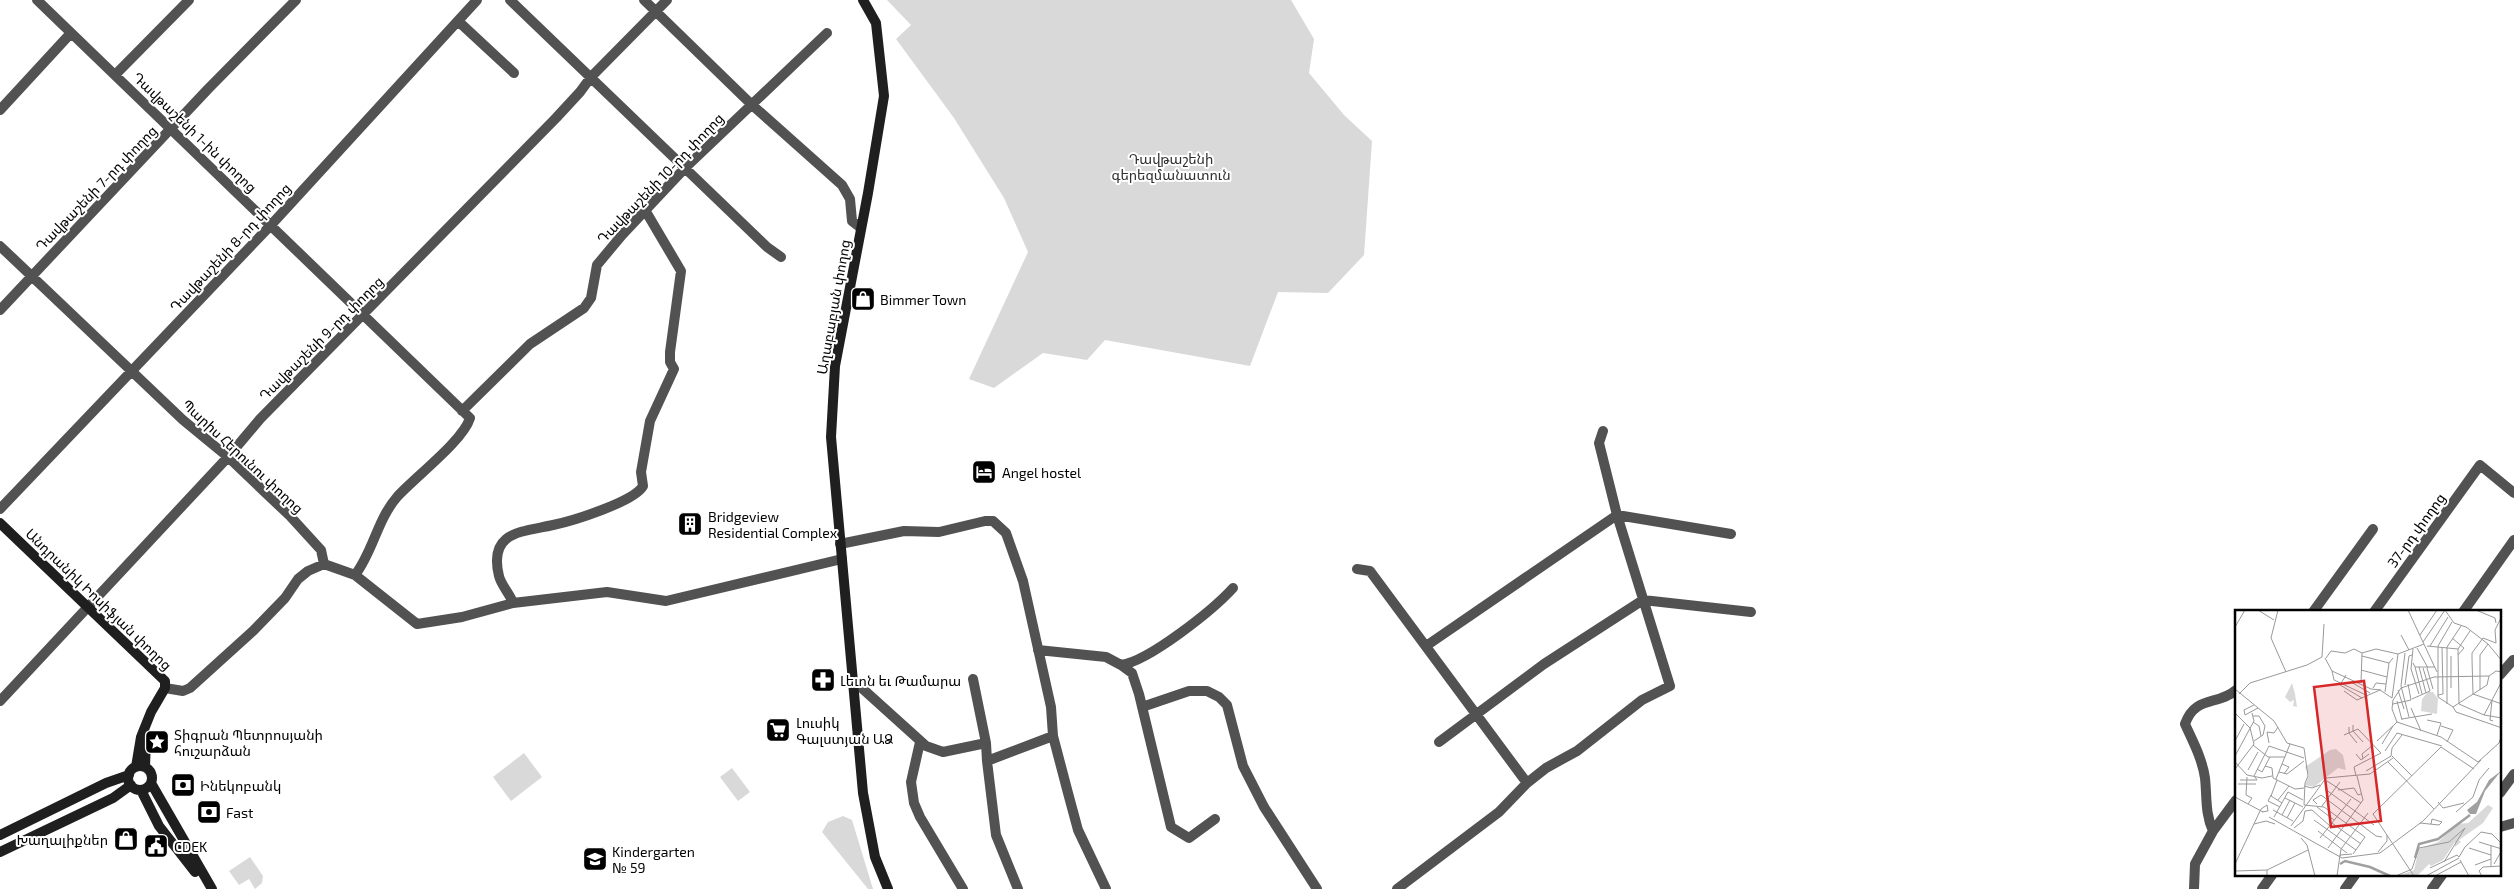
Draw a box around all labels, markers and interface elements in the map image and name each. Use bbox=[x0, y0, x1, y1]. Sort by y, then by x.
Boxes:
street label: Դավթաշենի 1-ին փողոց bbox=[129, 68, 261, 196]
street label: Դավթաշենի 10-րդ փողոց bbox=[593, 109, 727, 247]
street label: Դավթաշենի 7-րդ փողոց bbox=[32, 122, 160, 254]
park label: Դավթաշենի գերեզմանատուն bbox=[1111, 150, 1231, 183]
street label: Դավթաշենի 8-րդ փողոց bbox=[166, 179, 294, 315]
street label: Աղաբաբյան փողոց bbox=[813, 238, 853, 376]
street label: Դավթաշենի 9-րդ փողոց bbox=[255, 272, 387, 404]
shop icon: Bimmer Town bbox=[850, 286, 876, 312]
place label: Bimmer Town bbox=[880, 291, 966, 308]
street label: Պարիս Հերունու փողոց bbox=[179, 395, 307, 517]
hotel icon: Angel hostel bbox=[971, 459, 997, 485]
place label: Angel hostel bbox=[1002, 464, 1082, 481]
street label: 37-րդ փողոց bbox=[2383, 490, 2449, 570]
place label: Bridgeview Residential Complex bbox=[708, 508, 838, 541]
building icon: Bridgeview Residential Complex bbox=[677, 511, 703, 537]
street label: Անդրանիկ Իոսիֆյան փողոց bbox=[22, 525, 176, 673]
inset map bbox=[2235, 610, 2502, 876]
pharmacy icon: Լեւոն եւ Թամարա bbox=[810, 667, 836, 693]
place label: Լեւոն եւ Թամարա bbox=[840, 672, 961, 689]
place label: Լուսիկ Գալստյան ԱՁ bbox=[796, 714, 893, 747]
supermarket icon: Լուսիկ Գալստյան ԱՁ bbox=[765, 717, 791, 743]
place label: Տիգրան Պետրոսյանի հուշարձան bbox=[174, 726, 323, 759]
place icon: Տիգրան Պետրոսյանի հուշարձան bbox=[144, 729, 170, 755]
bank icon: Ինեկոբանկ bbox=[170, 772, 196, 798]
place label: Ինեկոբանկ bbox=[200, 777, 281, 794]
bank icon: Fast bbox=[196, 799, 222, 825]
place label: Fast bbox=[226, 804, 253, 821]
shop icon: Խաղալիքներ bbox=[113, 826, 139, 852]
place label: Խաղալիքներ bbox=[17, 831, 108, 848]
public building icon: CDEK bbox=[143, 833, 169, 859]
place label: CDEK bbox=[174, 838, 208, 855]
place label: Kindergarten № 59 bbox=[612, 843, 695, 876]
school or university icon: Kindergarten № 59 bbox=[582, 846, 608, 872]

